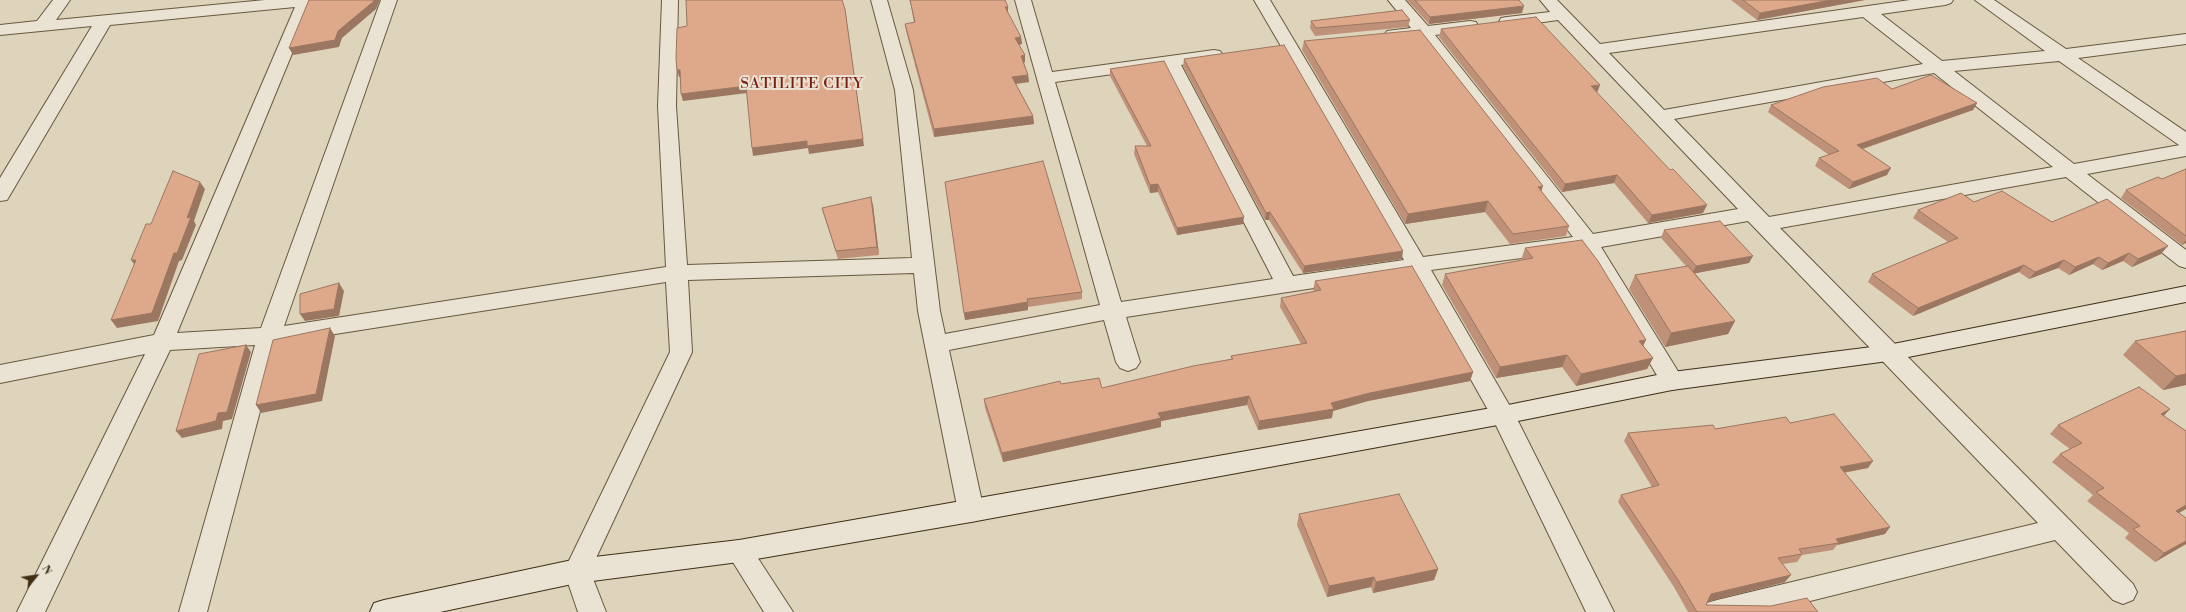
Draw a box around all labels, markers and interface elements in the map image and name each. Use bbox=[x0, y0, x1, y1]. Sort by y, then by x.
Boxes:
district label: SATILITE CITY bbox=[740, 75, 864, 93]
north arrow bbox=[16, 556, 56, 596]
text: N bbox=[38, 563, 55, 577]

